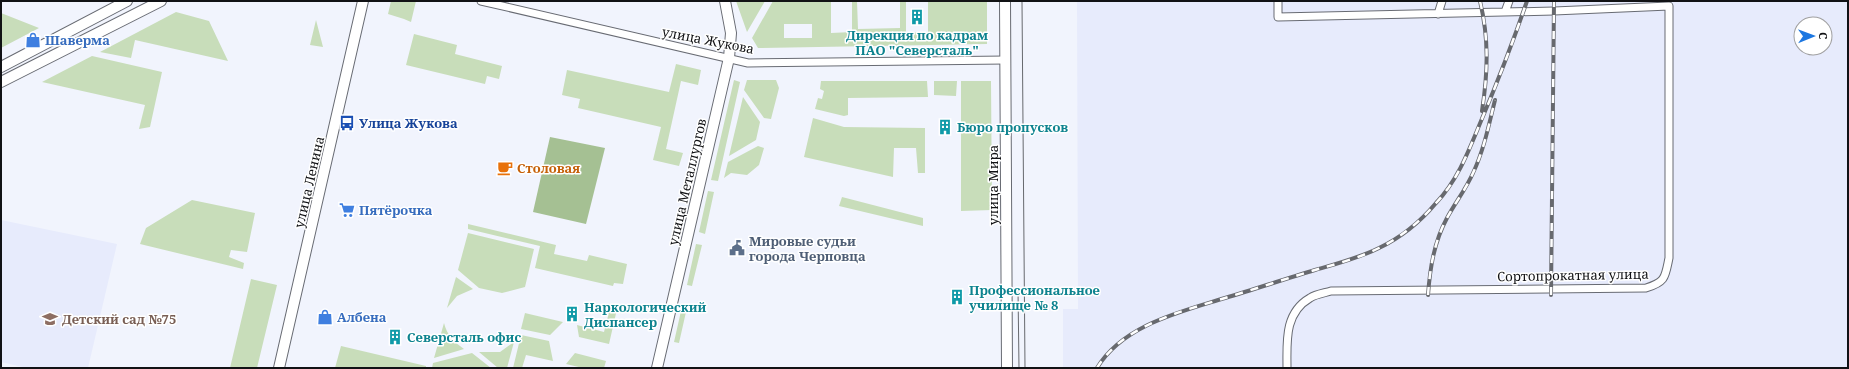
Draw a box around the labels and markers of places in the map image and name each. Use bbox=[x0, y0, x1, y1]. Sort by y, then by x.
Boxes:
building icon: Дирекция по кадрам ПАО "Северсталь" bbox=[908, 8, 926, 26]
place label: Дирекция по кадрам ПАО "Северсталь" bbox=[846, 26, 988, 59]
shop icon: Шаверма bbox=[24, 31, 42, 49]
place label: Шаверма bbox=[45, 31, 110, 49]
bus stop icon: Улица Жукова bbox=[338, 114, 356, 132]
place label: Улица Жукова bbox=[359, 114, 458, 132]
building icon: Бюро пропусков bbox=[936, 118, 954, 136]
place label: Бюро пропусков bbox=[957, 118, 1068, 136]
cafe icon: Столовая bbox=[496, 159, 514, 177]
place label: Столовая bbox=[517, 159, 580, 177]
supermarket icon: Пятёрочка bbox=[338, 201, 356, 219]
place label: Пятёрочка bbox=[359, 201, 433, 219]
place label: Мировые судьи города Черповца bbox=[749, 232, 866, 265]
public building icon: Мировые судьи города Черповца bbox=[728, 239, 746, 257]
place label: Профессиональное училище № 8 bbox=[969, 281, 1100, 314]
building icon: Профессиональное училище № 8 bbox=[948, 288, 966, 306]
place label: Наркологический Диспансер bbox=[584, 298, 707, 331]
building icon: Наркологический Диспансер bbox=[563, 305, 581, 323]
shop icon: Албена bbox=[316, 308, 334, 326]
place label: Албена bbox=[337, 308, 387, 326]
school or university icon: Детский сад №75 bbox=[41, 310, 59, 328]
place label: Детский сад №75 bbox=[62, 310, 176, 328]
building icon: Северсталь офис bbox=[386, 328, 404, 346]
place label: Северсталь офис bbox=[407, 328, 521, 346]

